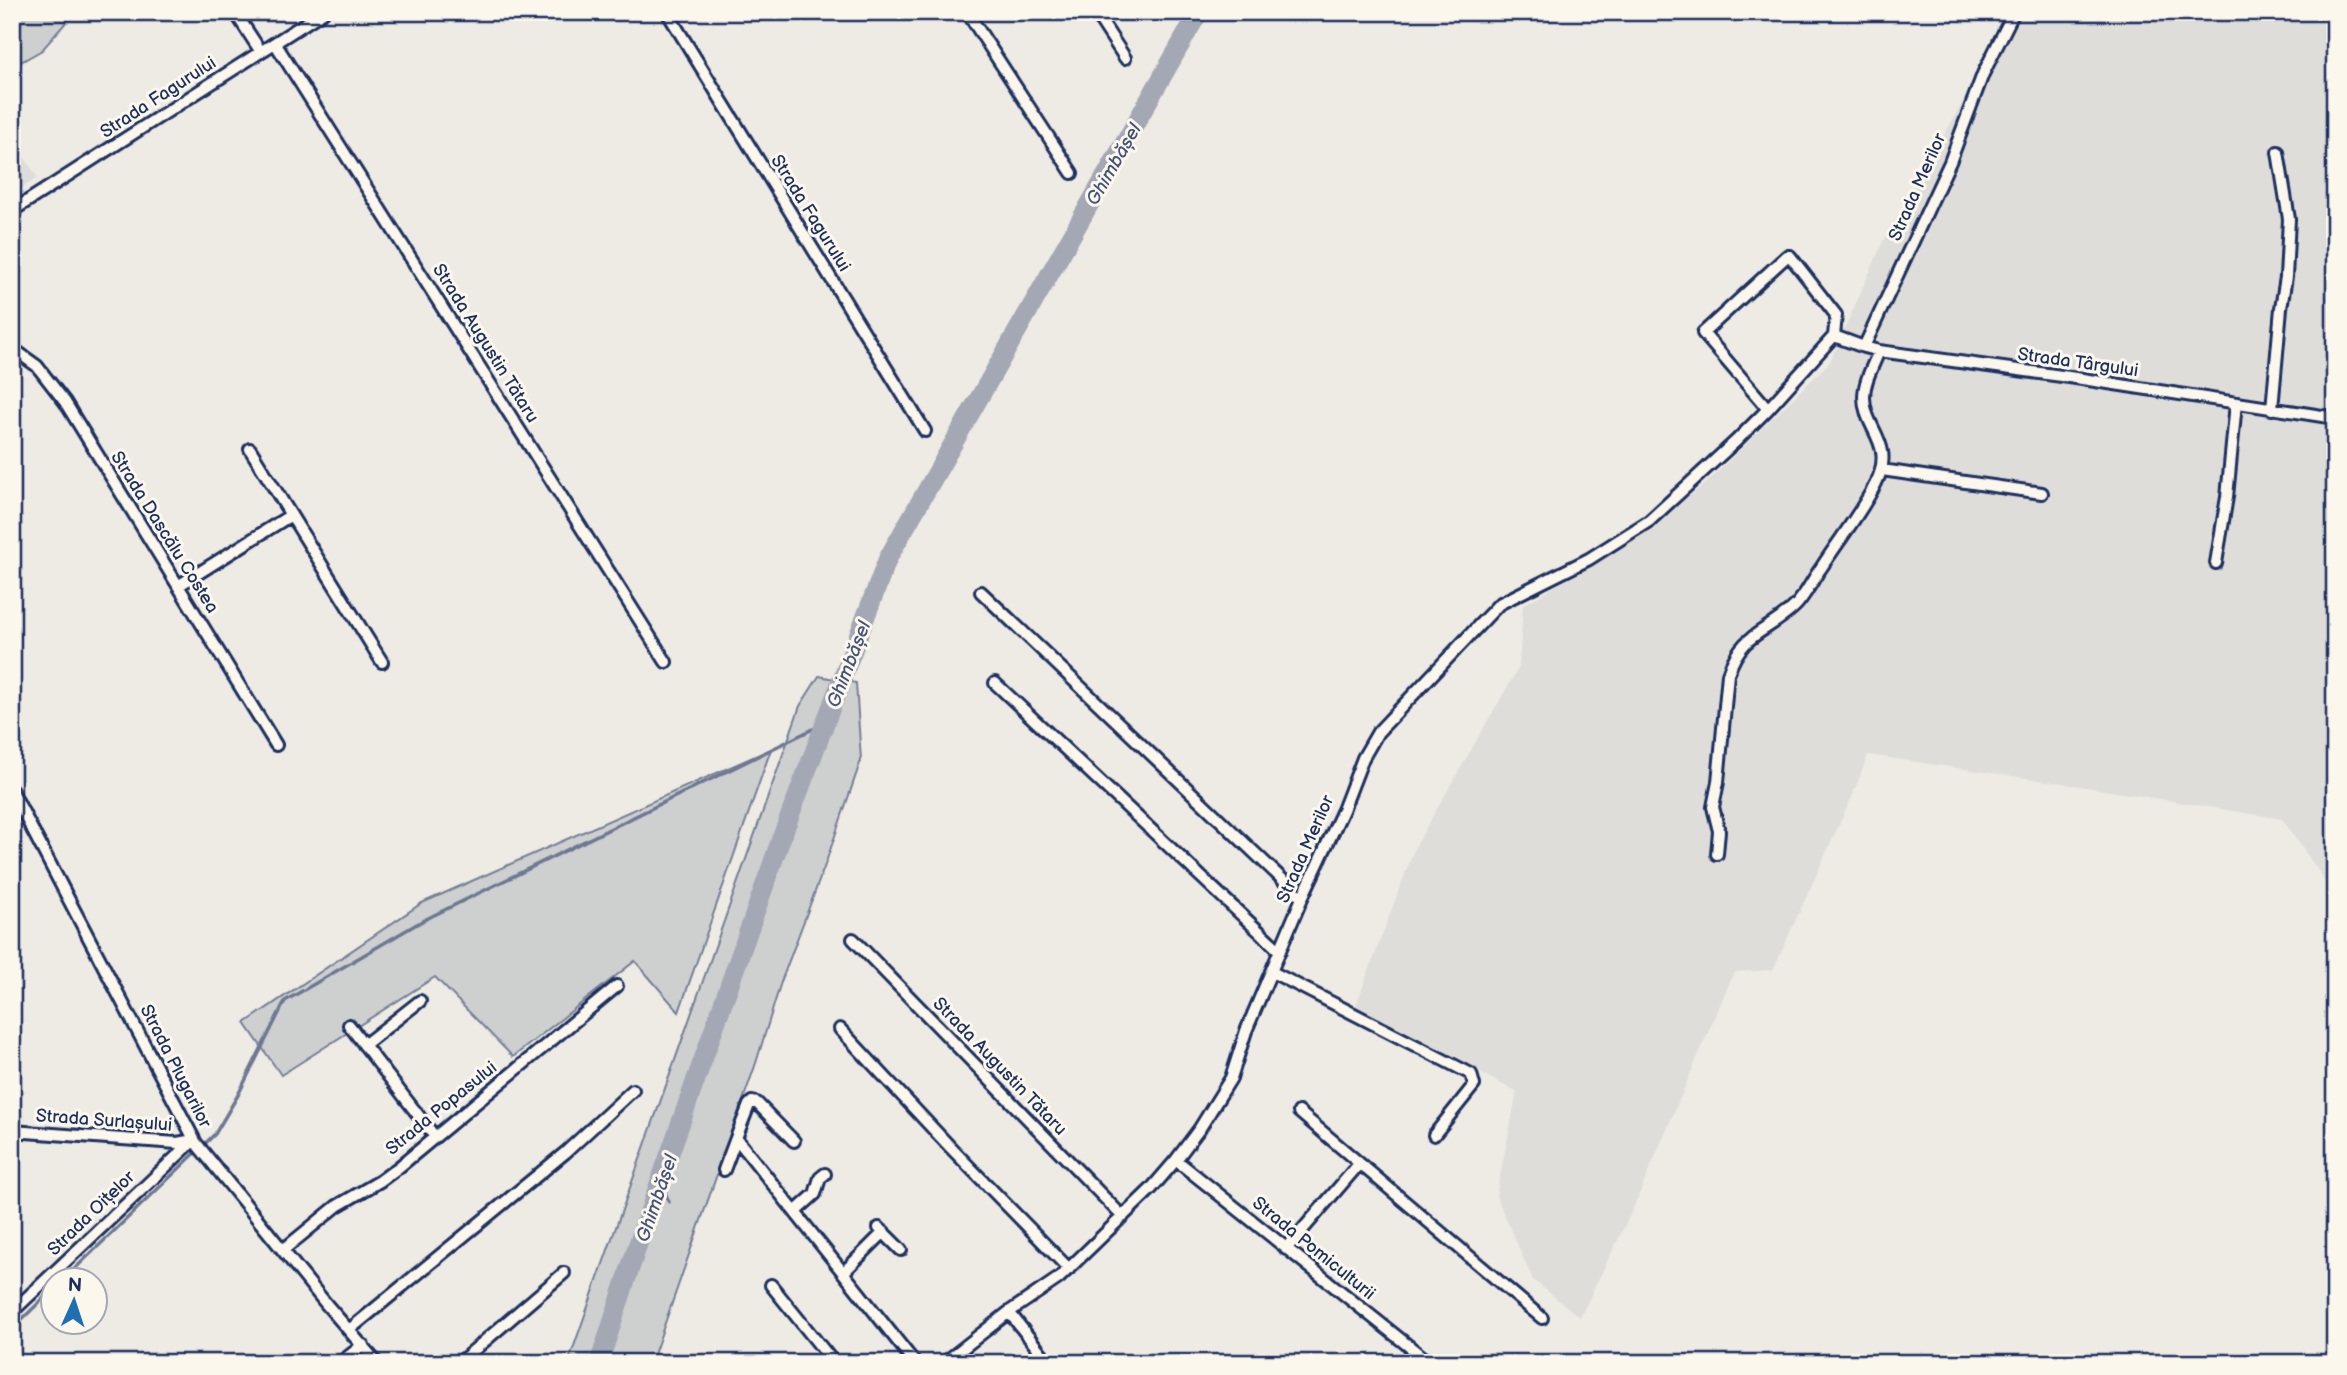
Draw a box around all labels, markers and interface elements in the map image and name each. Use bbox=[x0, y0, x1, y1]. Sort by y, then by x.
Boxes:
street label: Strada Fagurului bbox=[97, 52, 220, 143]
water label: Ghimbășel bbox=[1082, 119, 1147, 210]
street label: Strada Merilor bbox=[1884, 130, 1951, 244]
street label: Strada Fagurului bbox=[766, 151, 855, 276]
street label: Strada Augustin Tătaru bbox=[428, 260, 543, 427]
street label: Strada Târgului bbox=[2016, 344, 2140, 381]
street label: Strada Dascălu Costea bbox=[106, 448, 223, 617]
water label: Ghimbășel bbox=[822, 617, 877, 711]
street label: Strada Merilor bbox=[1272, 792, 1339, 906]
street label: Strada Augustin Tătaru bbox=[928, 993, 1071, 1140]
street label: Strada Plugarilor bbox=[135, 1001, 216, 1132]
street label: Strada Popasului bbox=[382, 1057, 501, 1160]
street label: Strada Surlașului bbox=[35, 1105, 173, 1136]
water label: Ghimbășel bbox=[632, 1151, 683, 1245]
street label: Strada Oițelor bbox=[43, 1166, 140, 1260]
street label: Strada Pomiculturii bbox=[1248, 1192, 1379, 1304]
north arrow bbox=[38, 1266, 108, 1336]
text: N bbox=[67, 1274, 83, 1297]

